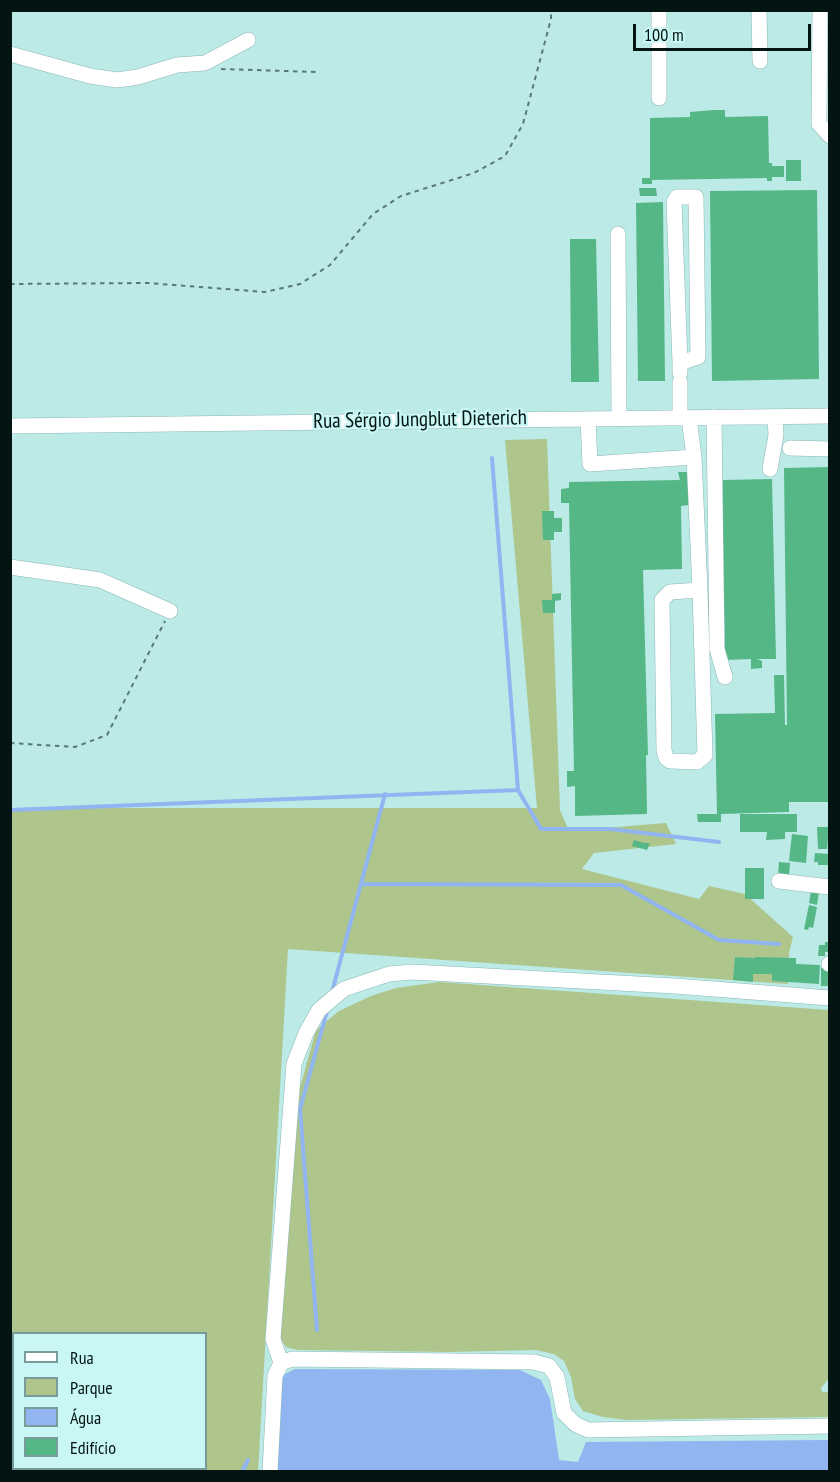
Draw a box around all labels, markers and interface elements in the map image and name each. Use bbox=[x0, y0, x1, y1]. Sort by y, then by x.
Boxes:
scale bar bbox=[636, 12, 814, 50]
text: 100 m bbox=[644, 23, 684, 46]
street label: Rua Sérgio Jungblut Dieterich bbox=[313, 406, 527, 434]
legend bbox=[12, 1332, 207, 1470]
text: Rua bbox=[70, 1346, 94, 1369]
text: Parque bbox=[70, 1376, 113, 1399]
text: Água bbox=[70, 1406, 101, 1429]
text: Edifício bbox=[70, 1436, 116, 1459]

